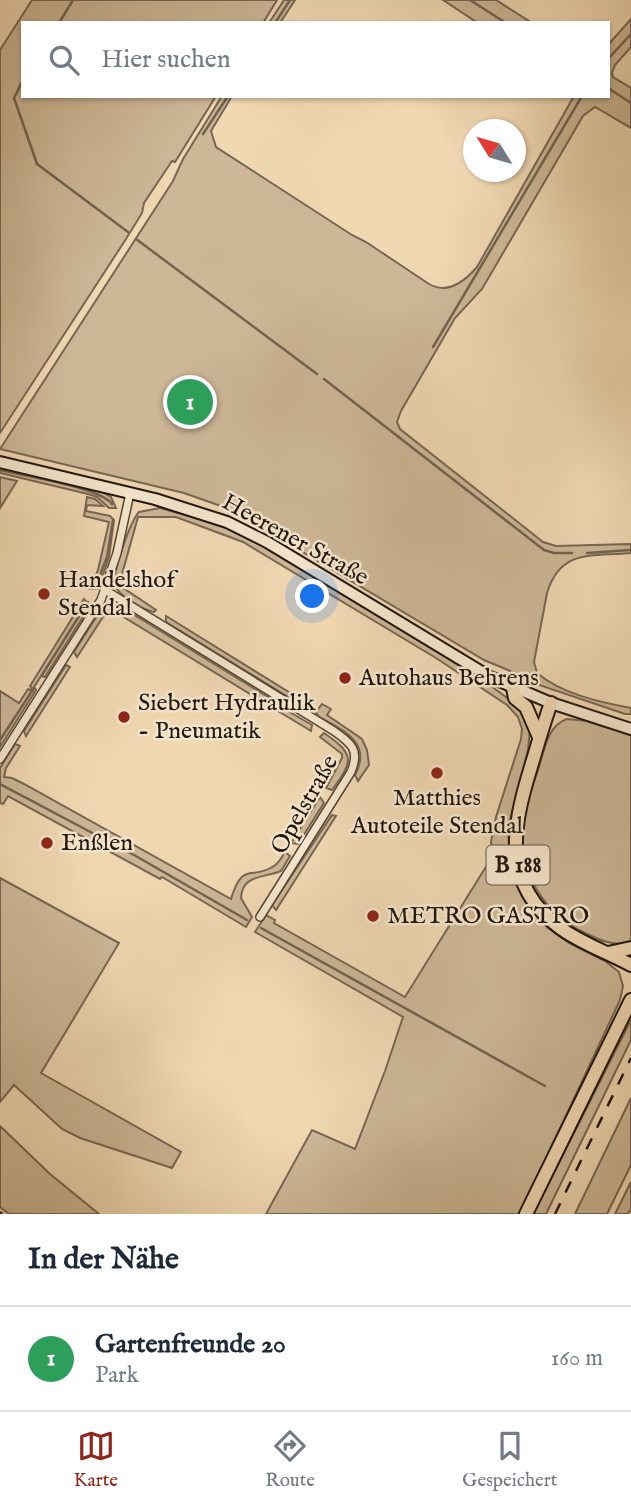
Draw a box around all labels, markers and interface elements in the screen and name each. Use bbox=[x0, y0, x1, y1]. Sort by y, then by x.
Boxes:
search box bbox=[21, 21, 610, 98]
icon: search bbox=[45, 41, 83, 79]
text: Hier suchen bbox=[101, 43, 231, 76]
north arrow bbox=[463, 119, 526, 182]
pin: 1 bbox=[167, 376, 213, 428]
street label: Heerener Straße bbox=[216, 487, 374, 593]
place label: Handelshof Stendal bbox=[58, 565, 179, 624]
your location bbox=[295, 579, 329, 613]
marker: Handelshof Stendal bbox=[36, 586, 52, 602]
place label: Autohaus Behrens bbox=[358, 663, 539, 694]
marker: Autohaus Behrens bbox=[337, 670, 353, 686]
place label: Siebert Hydraulik - Pneumatik bbox=[138, 688, 316, 747]
marker: Siebert Hydraulik - Pneumatik bbox=[116, 709, 132, 725]
street label: Opelstraße bbox=[264, 750, 346, 860]
marker: Matthies Autoteile Stendal bbox=[429, 765, 445, 781]
place label: Matthies Autoteile Stendal bbox=[350, 783, 524, 842]
place label: Enßlen bbox=[61, 828, 133, 859]
marker: Enßlen bbox=[39, 835, 55, 851]
road number: B 188 bbox=[486, 846, 550, 884]
place label: METRO GASTRO bbox=[387, 901, 589, 932]
marker: METRO GASTRO bbox=[365, 908, 381, 924]
text: In der Nähe bbox=[28, 1241, 179, 1279]
text: Gartenfreunde 20 bbox=[95, 1328, 286, 1361]
text: 1 bbox=[47, 1344, 55, 1373]
text: 160 m bbox=[551, 1344, 603, 1373]
text: Park bbox=[95, 1361, 139, 1390]
tab: Karte bbox=[74, 1427, 118, 1493]
tab: Route bbox=[265, 1427, 315, 1493]
tab: Gespeichert bbox=[462, 1427, 557, 1493]

